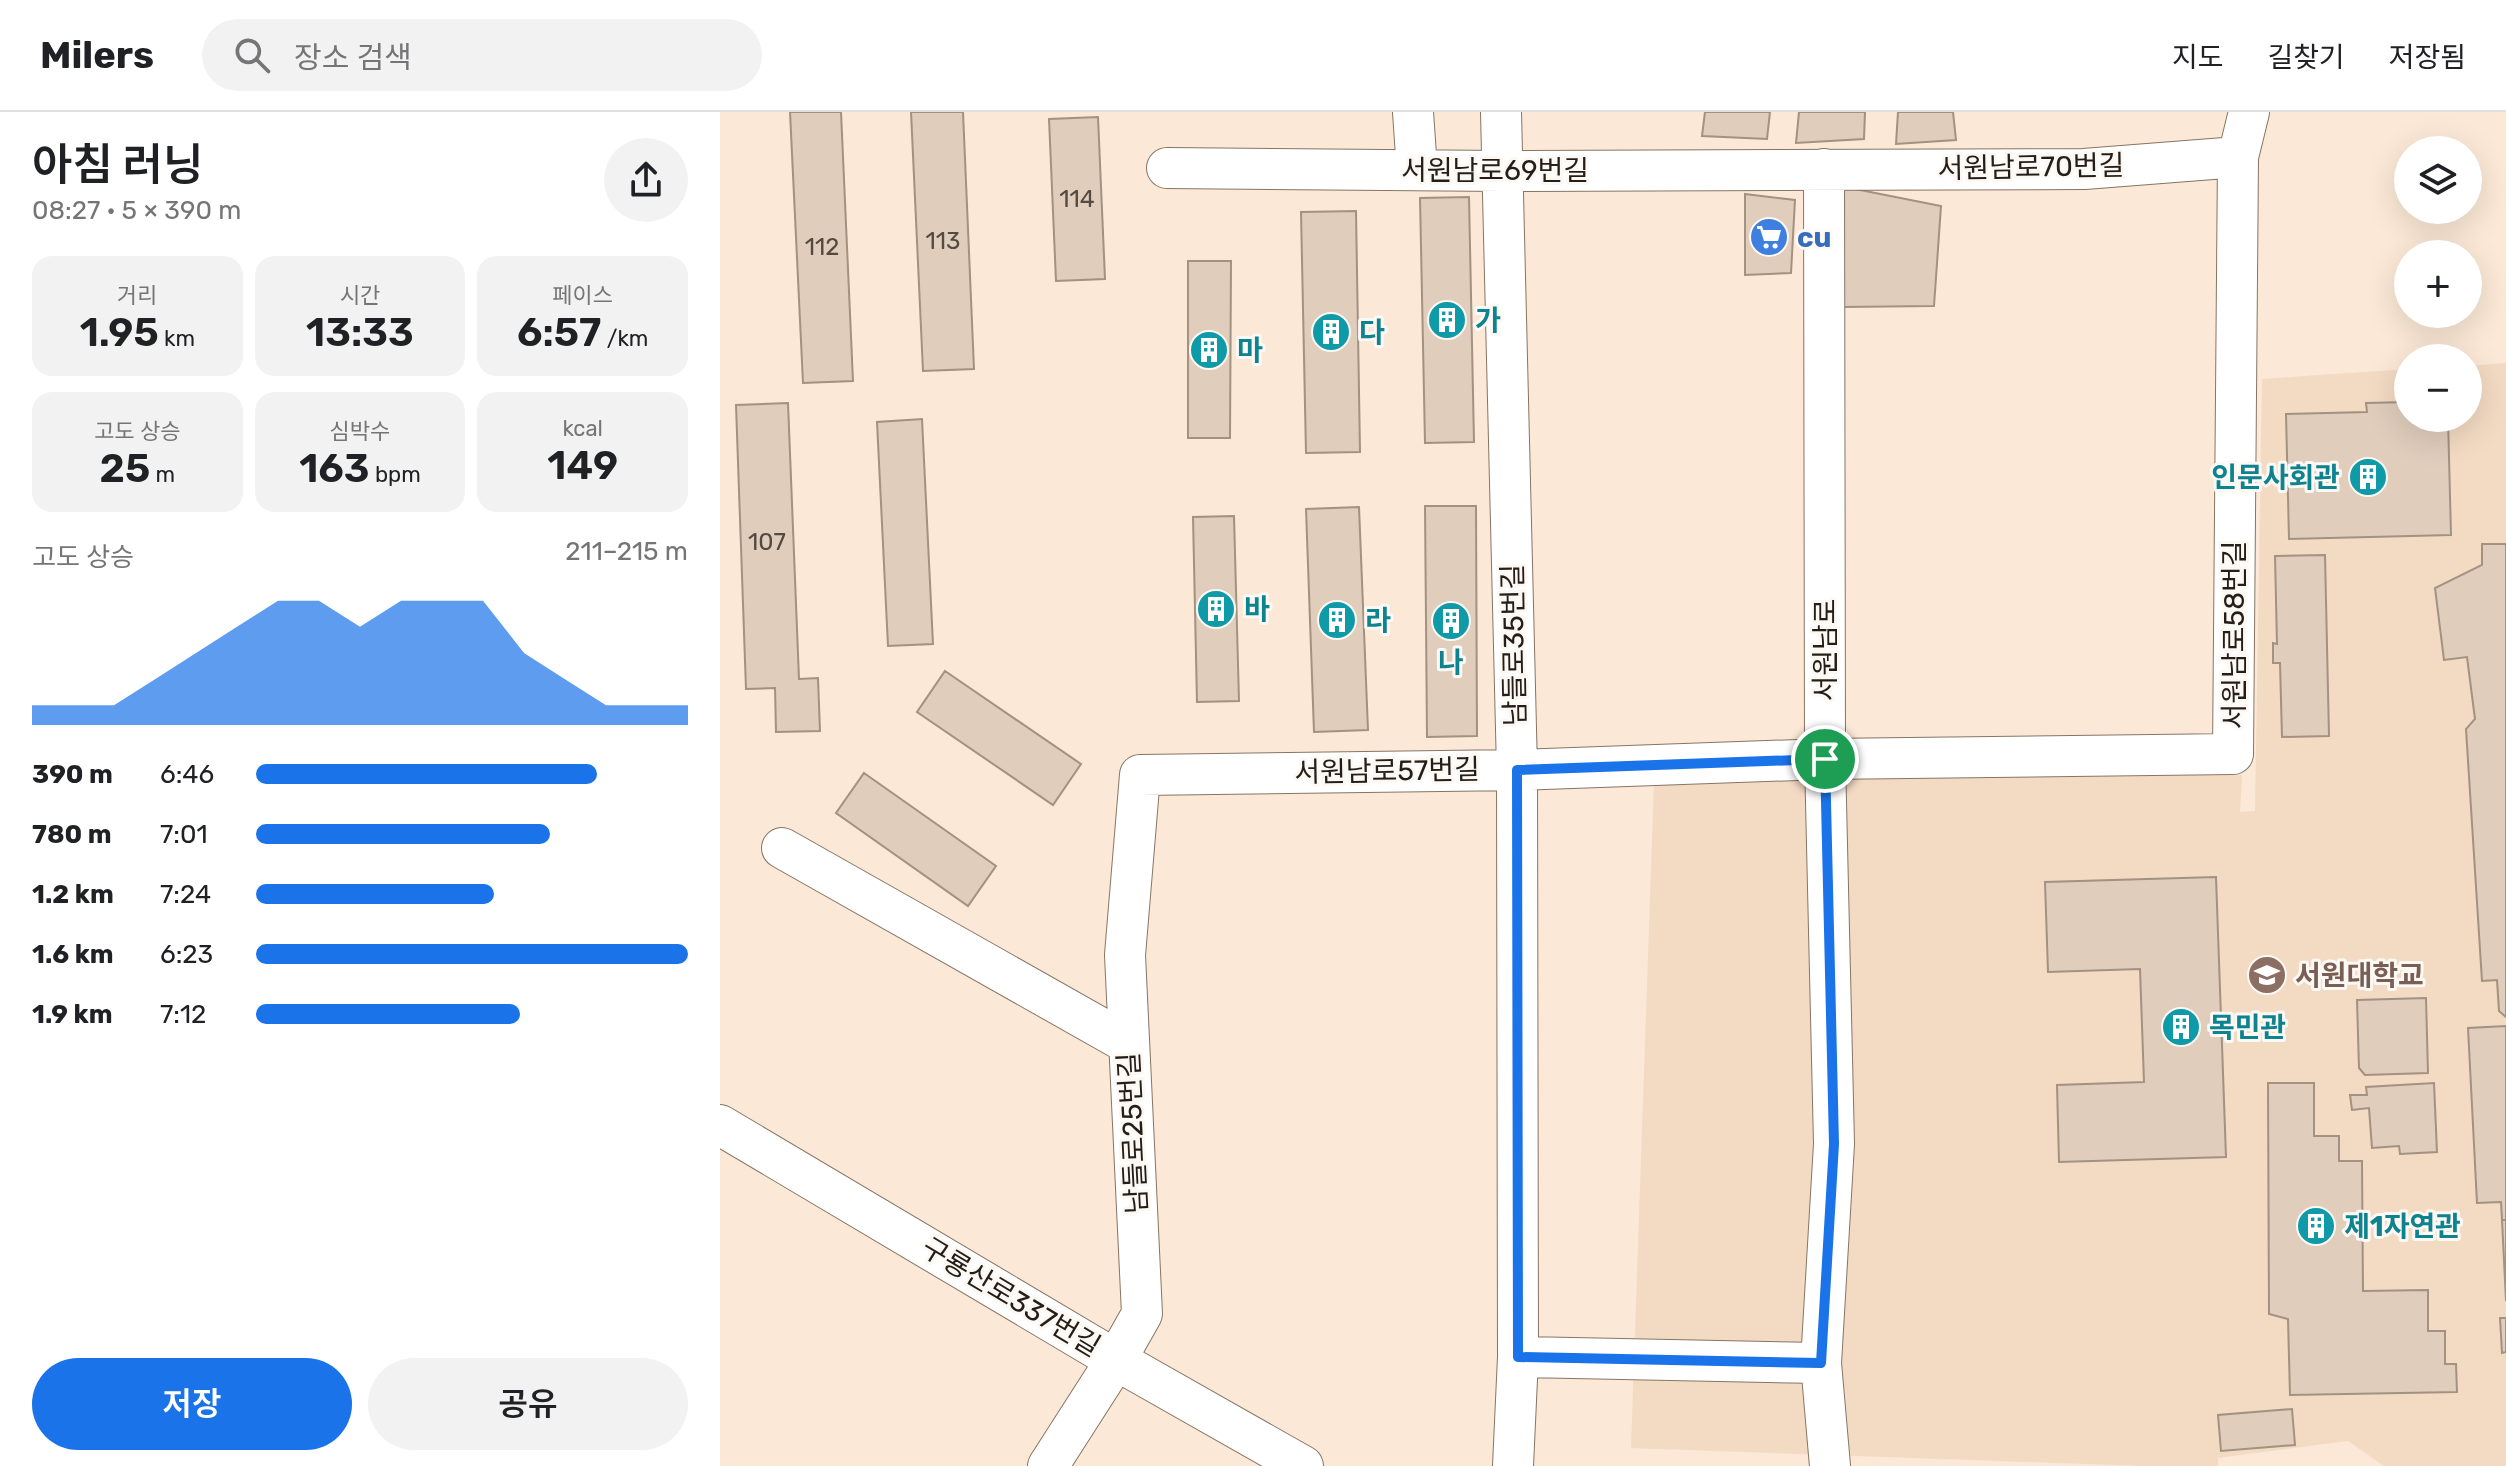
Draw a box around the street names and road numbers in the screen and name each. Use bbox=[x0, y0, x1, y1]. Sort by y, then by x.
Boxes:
street label: 서원남로70번길 bbox=[1937, 149, 2125, 185]
street label: 서원남로69번길 bbox=[1401, 154, 1589, 187]
street label: 서원남로58번길 bbox=[2218, 540, 2251, 730]
street label: 남들로35번길 bbox=[1496, 564, 1532, 726]
street label: 서원남로 bbox=[1809, 598, 1842, 702]
street label: 서원남로57번길 bbox=[1294, 753, 1480, 789]
street label: 남들로25번길 bbox=[1112, 1051, 1154, 1215]
street label: 구룡산로337번길 bbox=[916, 1231, 1106, 1363]

